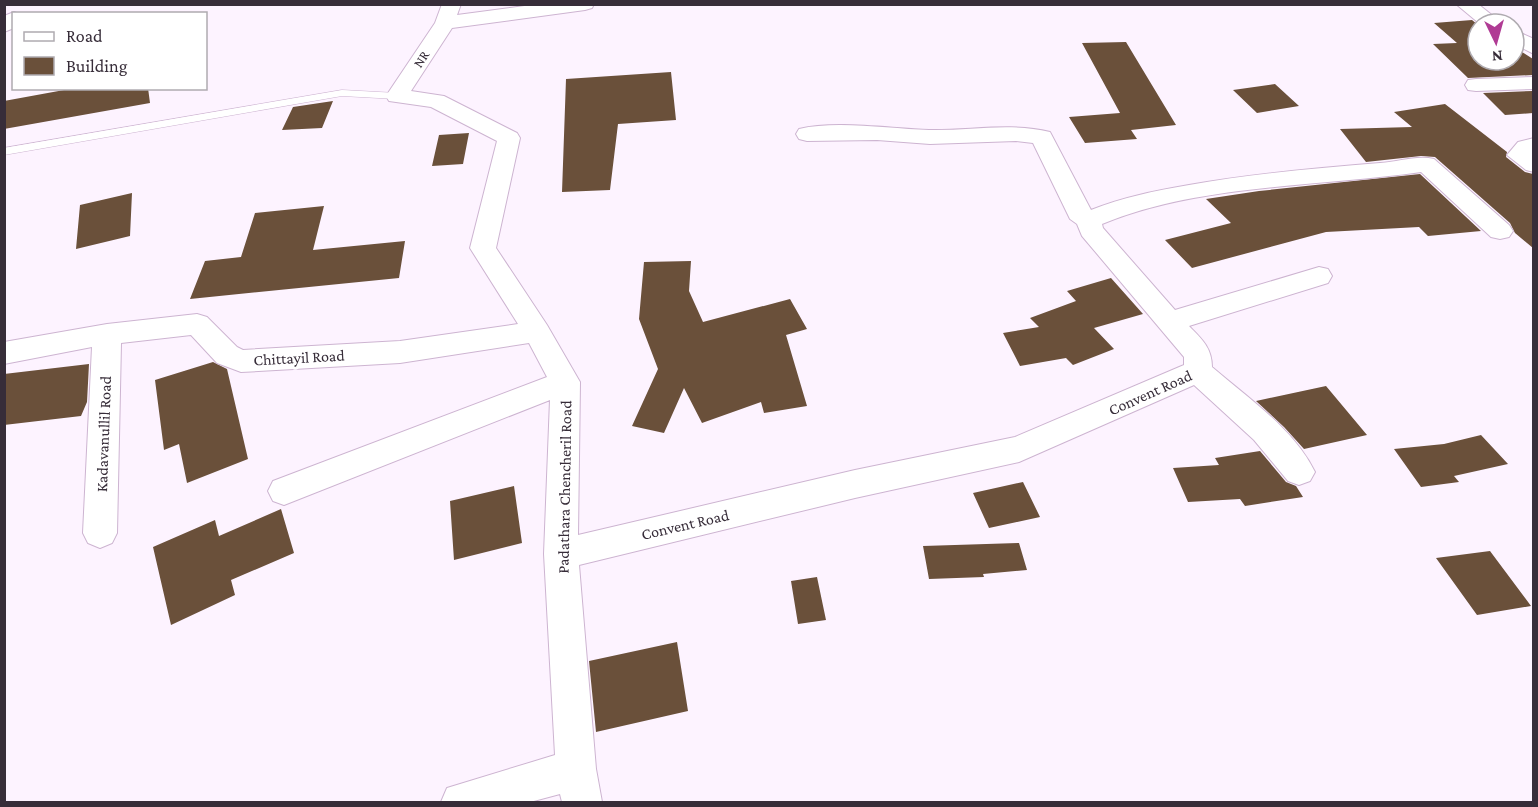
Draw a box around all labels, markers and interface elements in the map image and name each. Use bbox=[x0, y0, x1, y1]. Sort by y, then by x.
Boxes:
legend bbox=[12, 12, 207, 90]
north arrow bbox=[1466, 12, 1526, 72]
text: Road bbox=[66, 26, 103, 46]
street label: NR bbox=[410, 47, 432, 70]
text: N bbox=[1491, 48, 1503, 65]
text: Building bbox=[66, 56, 128, 76]
street label: Chittayil Road bbox=[253, 347, 346, 369]
street label: Convent Road bbox=[1106, 366, 1195, 418]
street label: Kadavanullil Road bbox=[93, 375, 114, 492]
street label: Padathara Chencheril Road bbox=[554, 400, 575, 574]
street label: Convent Road bbox=[640, 506, 731, 543]

